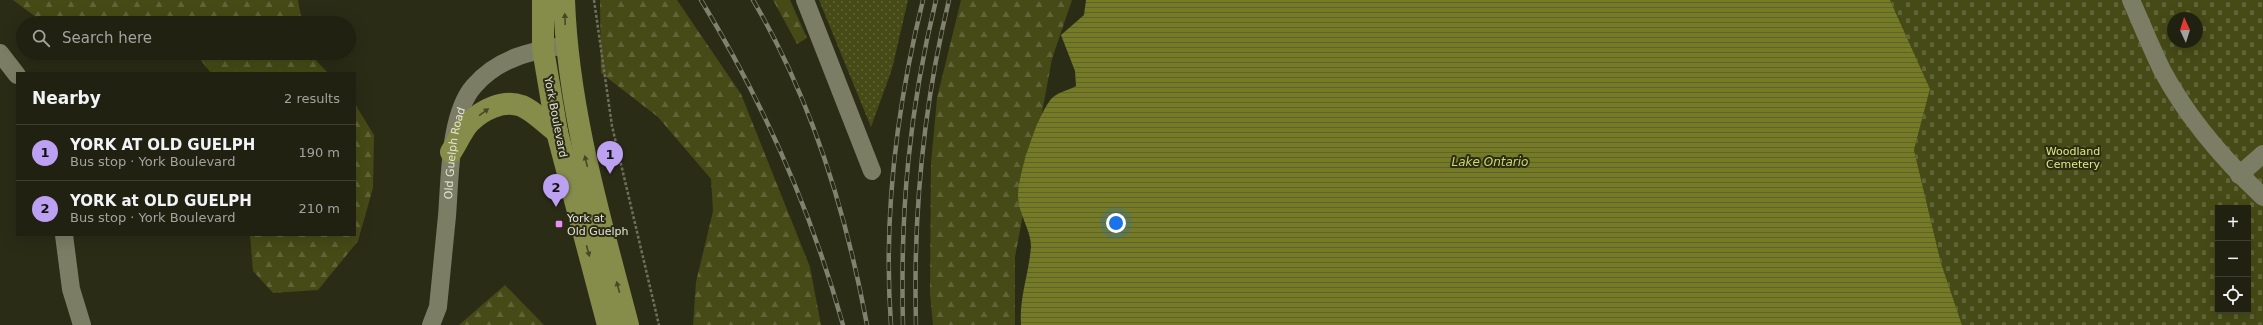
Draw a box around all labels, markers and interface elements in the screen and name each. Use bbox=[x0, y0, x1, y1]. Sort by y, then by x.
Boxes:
one-way arrow bbox=[562, 12, 568, 25]
north arrow bbox=[2167, 12, 2203, 48]
search box bbox=[16, 16, 356, 60]
icon: search bbox=[30, 27, 52, 49]
text: Search here bbox=[62, 29, 152, 47]
street label: York Boulevard bbox=[541, 75, 570, 159]
text: Nearby bbox=[32, 88, 101, 108]
text: 2 results bbox=[284, 91, 340, 106]
street label: Old Guelph Road bbox=[442, 106, 468, 200]
one-way arrow bbox=[479, 108, 489, 116]
text: YORK AT OLD GUELPH bbox=[70, 136, 255, 154]
pin: 1 bbox=[597, 141, 623, 174]
text: 1 bbox=[40, 145, 50, 160]
text: 190 m bbox=[298, 145, 340, 160]
park label: Woodland Cemetery bbox=[2046, 145, 2101, 171]
text: Bus stop · York Boulevard bbox=[70, 154, 235, 169]
one-way arrow bbox=[583, 155, 589, 167]
water label: Lake Ontario bbox=[1452, 155, 1528, 169]
pin: 2 bbox=[543, 174, 569, 207]
text: YORK at OLD GUELPH bbox=[70, 192, 252, 210]
text: 2 bbox=[40, 201, 50, 216]
text: 210 m bbox=[298, 201, 340, 216]
map controls bbox=[2215, 205, 2251, 313]
button: + bbox=[2215, 205, 2251, 241]
text: Bus stop · York Boulevard bbox=[70, 210, 235, 225]
place label: York at Old Guelph bbox=[566, 212, 628, 238]
your location bbox=[1106, 213, 1126, 233]
marker: York at Old Guelph bbox=[554, 219, 564, 229]
button: − bbox=[2215, 241, 2251, 277]
one-way arrow bbox=[585, 245, 591, 257]
button: locate bbox=[2215, 277, 2251, 313]
one-way arrow bbox=[614, 281, 620, 293]

